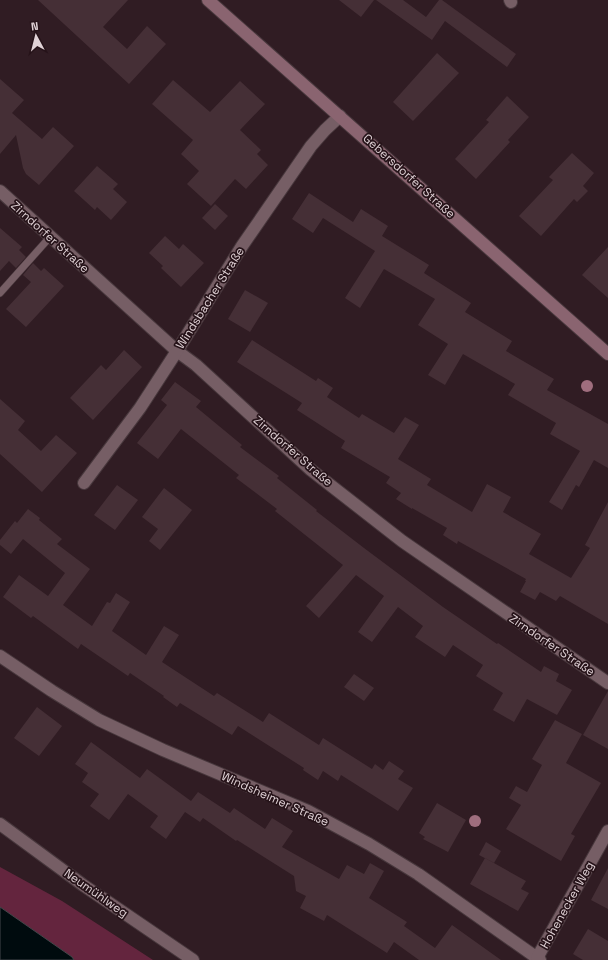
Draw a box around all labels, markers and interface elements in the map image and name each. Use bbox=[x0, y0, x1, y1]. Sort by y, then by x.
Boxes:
north arrow bbox=[16, 16, 56, 56]
text: N bbox=[30, 19, 39, 33]
street label: Gebersdorfer Straße bbox=[360, 130, 458, 222]
street label: Zirndorfer Straße bbox=[8, 198, 92, 276]
street label: Windsbacher Straße bbox=[172, 244, 248, 352]
street label: Zirndorfer Straße bbox=[250, 412, 336, 490]
street label: Zirndorfer Straße bbox=[506, 610, 598, 680]
street label: Windsheimer Straße bbox=[219, 768, 331, 830]
street label: Hohenecker Weg bbox=[536, 859, 598, 951]
street label: Neumühlweg bbox=[61, 865, 131, 921]

